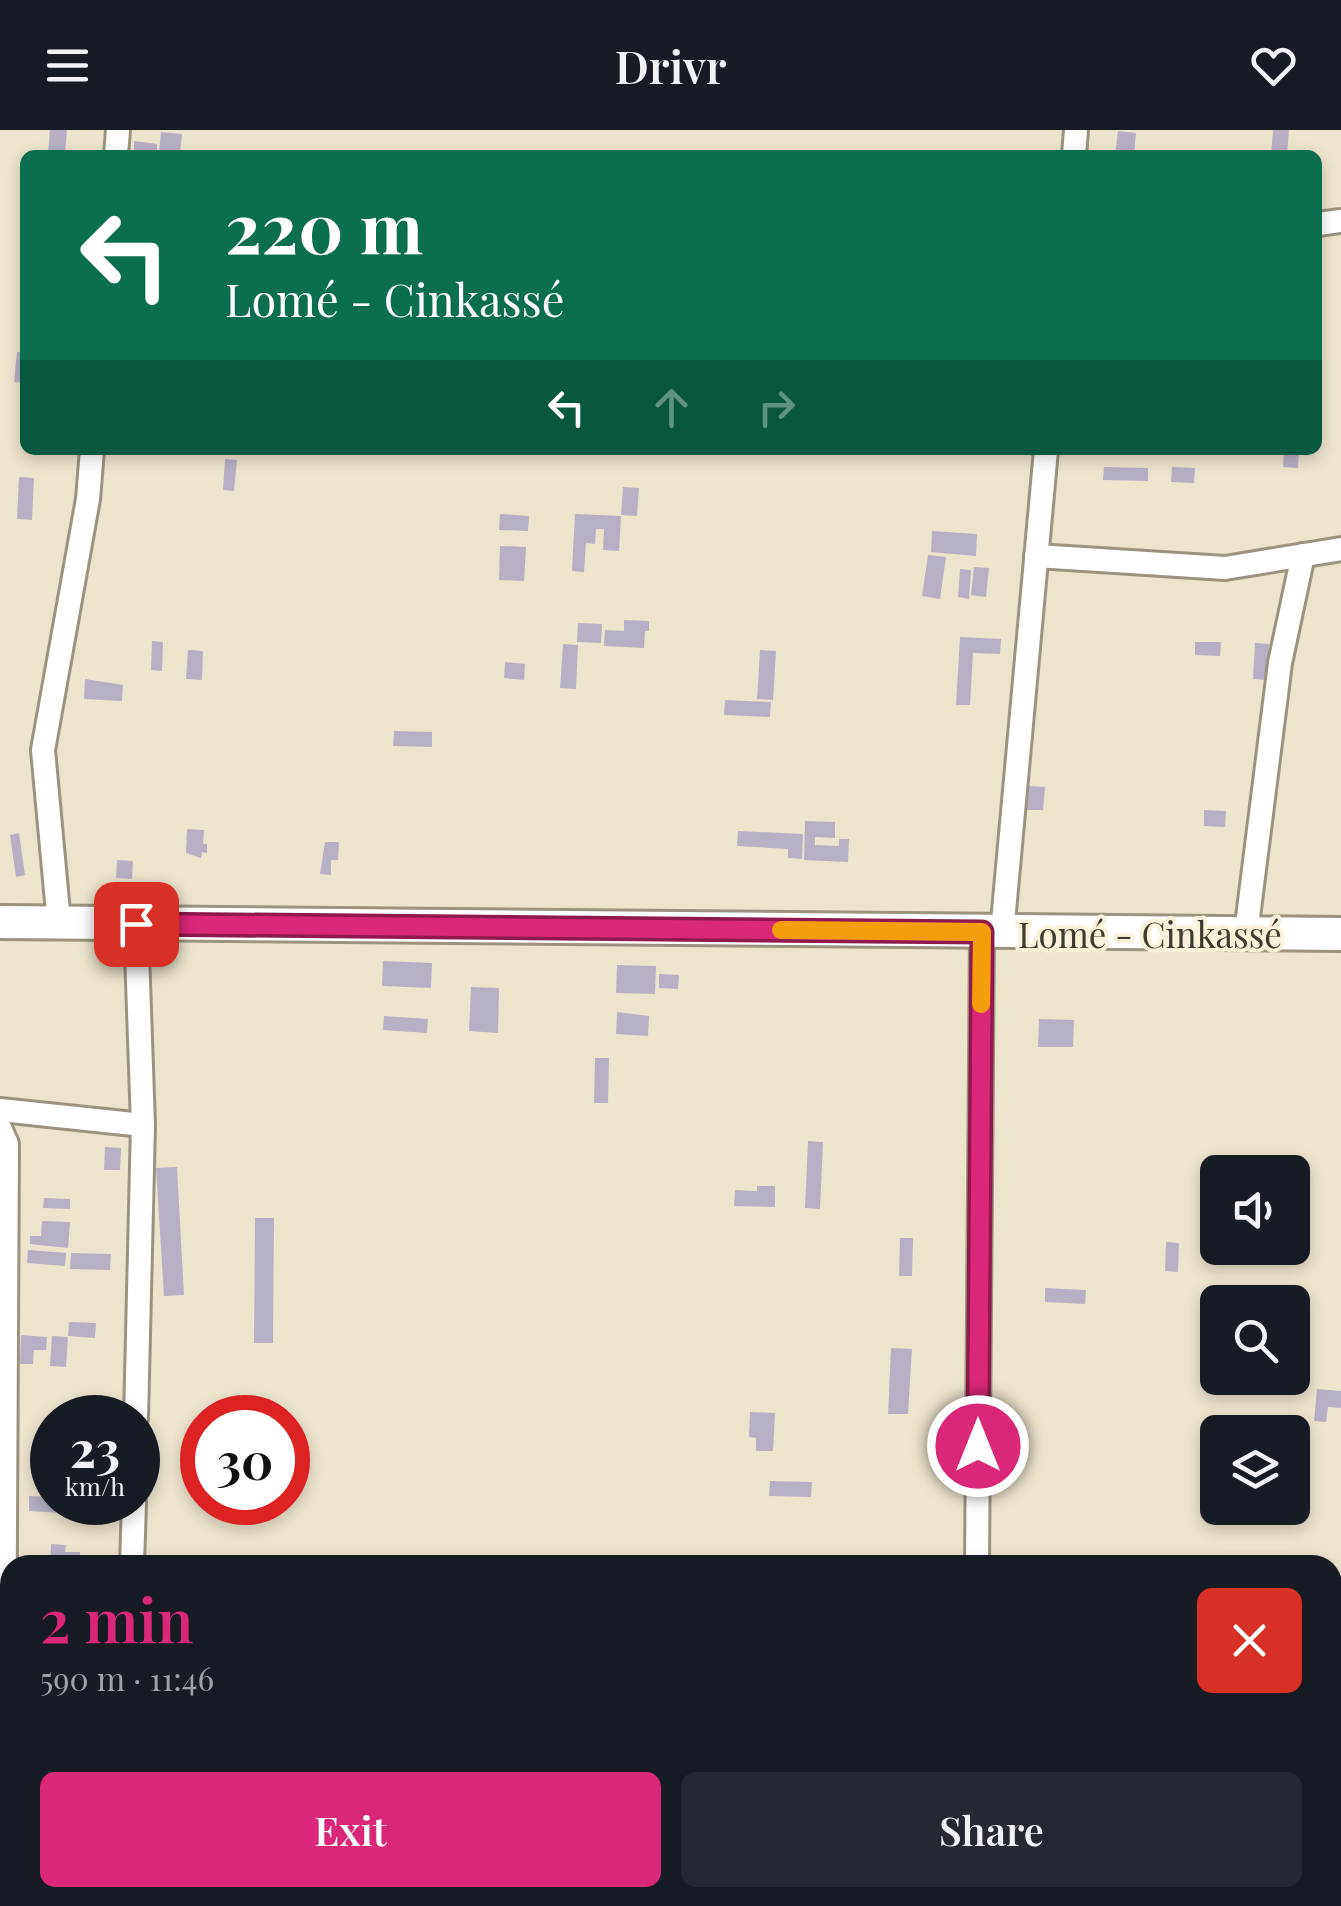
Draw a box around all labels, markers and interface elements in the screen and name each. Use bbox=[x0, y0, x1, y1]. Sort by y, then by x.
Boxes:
text: Drivr bbox=[615, 35, 726, 95]
icon: menu bbox=[40, 38, 95, 93]
icon: heart bbox=[1246, 38, 1301, 93]
text: 220 m bbox=[225, 178, 423, 272]
icon: left bbox=[60, 190, 190, 320]
text: Lomé - Cinkassé bbox=[225, 268, 564, 328]
icon: left bbox=[539, 380, 594, 435]
icon: ahead bbox=[644, 380, 699, 435]
icon: right bbox=[749, 380, 804, 435]
pin bbox=[94, 882, 179, 967]
icon: arrive bbox=[109, 897, 164, 952]
street label: Lomé - Cinkassé bbox=[1018, 910, 1282, 957]
map controls bbox=[1200, 1155, 1310, 1525]
button: sound bbox=[1200, 1155, 1310, 1265]
button: search bbox=[1200, 1285, 1310, 1395]
position arrow bbox=[926, 1394, 1030, 1498]
speed limit sign: 30 bbox=[180, 1395, 310, 1525]
text: 23 bbox=[70, 1414, 120, 1481]
button: layers bbox=[1200, 1415, 1310, 1525]
text: km/h bbox=[65, 1469, 125, 1502]
text: 2 min bbox=[40, 1578, 193, 1658]
button: close bbox=[1197, 1588, 1302, 1693]
text: 590 m · 11:46 bbox=[40, 1656, 214, 1699]
button: Exit bbox=[40, 1772, 661, 1887]
button: Share bbox=[681, 1772, 1302, 1887]

